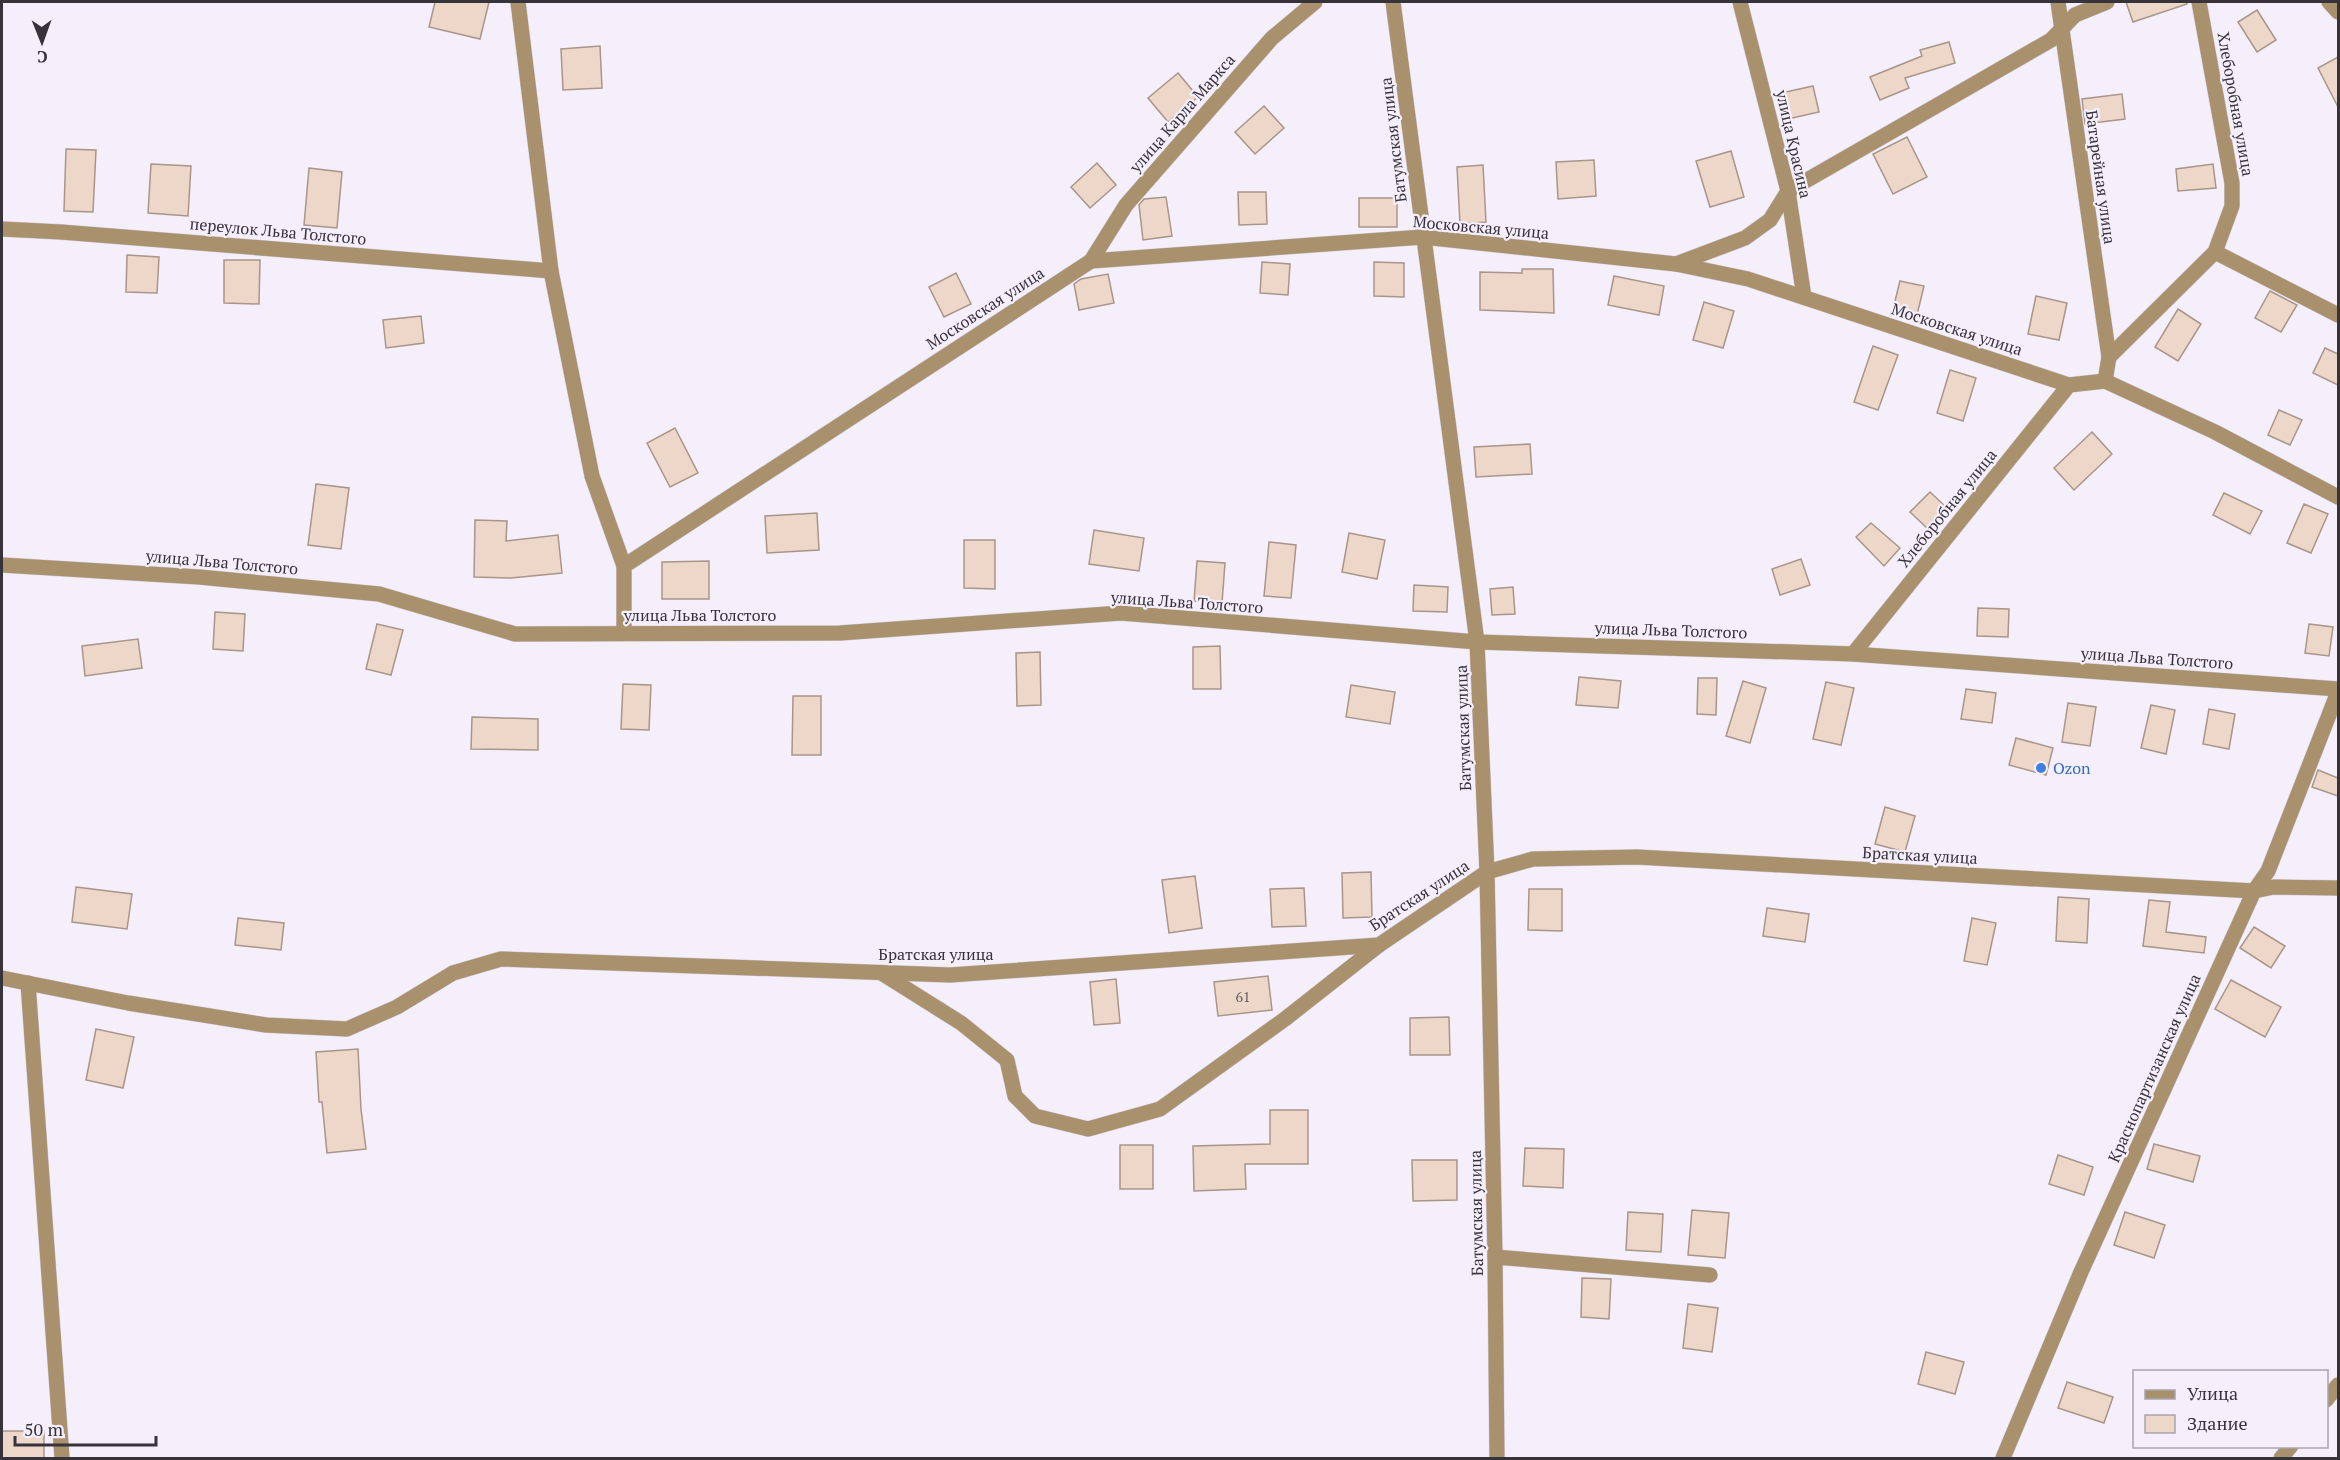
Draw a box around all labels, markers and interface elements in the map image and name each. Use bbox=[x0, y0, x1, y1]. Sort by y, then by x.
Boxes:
north arrow bbox=[12, 12, 72, 72]
street label: Хлеборобная улица bbox=[2213, 30, 2259, 178]
text: С bbox=[37, 46, 48, 68]
street label: улица Карла Маркса bbox=[1124, 49, 1240, 178]
street label: Батумская улица bbox=[1374, 76, 1412, 204]
street label: улица Красина bbox=[1771, 87, 1817, 200]
street label: Батарейная улица bbox=[2081, 109, 2121, 245]
street label: Московская улица bbox=[1412, 210, 1550, 244]
street label: переулок Льва Толстого bbox=[189, 212, 367, 250]
street label: Московская улица bbox=[922, 262, 1048, 354]
street label: Московская улица bbox=[1889, 297, 2025, 361]
street label: Хлеборобная улица bbox=[1893, 444, 2001, 572]
street label: улица Льва Толстого bbox=[144, 544, 299, 580]
street label: улица Льва Толстого bbox=[1109, 586, 1264, 618]
street label: улица Льва Толстого bbox=[623, 604, 776, 626]
street label: улица Льва Толстого bbox=[1593, 616, 1748, 644]
street label: улица Льва Толстого bbox=[2079, 642, 2234, 674]
street label: Батумская улица bbox=[1450, 665, 1476, 791]
place label: Ozon bbox=[2053, 757, 2091, 779]
marker: Ozon bbox=[2034, 761, 2048, 775]
street label: Братская улица bbox=[1862, 841, 1978, 869]
street label: Братская улица bbox=[1365, 854, 1473, 936]
street label: Братская улица bbox=[878, 943, 994, 965]
street label: Краснопартизанская улица bbox=[2102, 970, 2206, 1166]
house number: 61 bbox=[1236, 987, 1250, 1006]
street label: Батумская улица bbox=[1464, 1150, 1488, 1276]
legend bbox=[2133, 1370, 2328, 1448]
text: Улица bbox=[2187, 1381, 2238, 1405]
scale bar bbox=[15, 1409, 156, 1447]
text: Здание bbox=[2187, 1411, 2247, 1435]
text: 50 m bbox=[24, 1417, 64, 1441]

